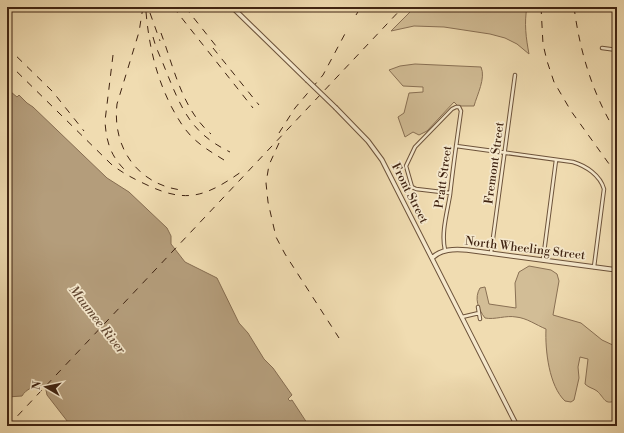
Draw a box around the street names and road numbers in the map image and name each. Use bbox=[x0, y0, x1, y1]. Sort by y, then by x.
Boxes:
street label: Fremont Street bbox=[481, 120, 508, 205]
street label: Pratt Street bbox=[432, 144, 455, 209]
street label: Front Street bbox=[388, 160, 432, 227]
street label: North Wheeling Street bbox=[464, 234, 587, 263]

